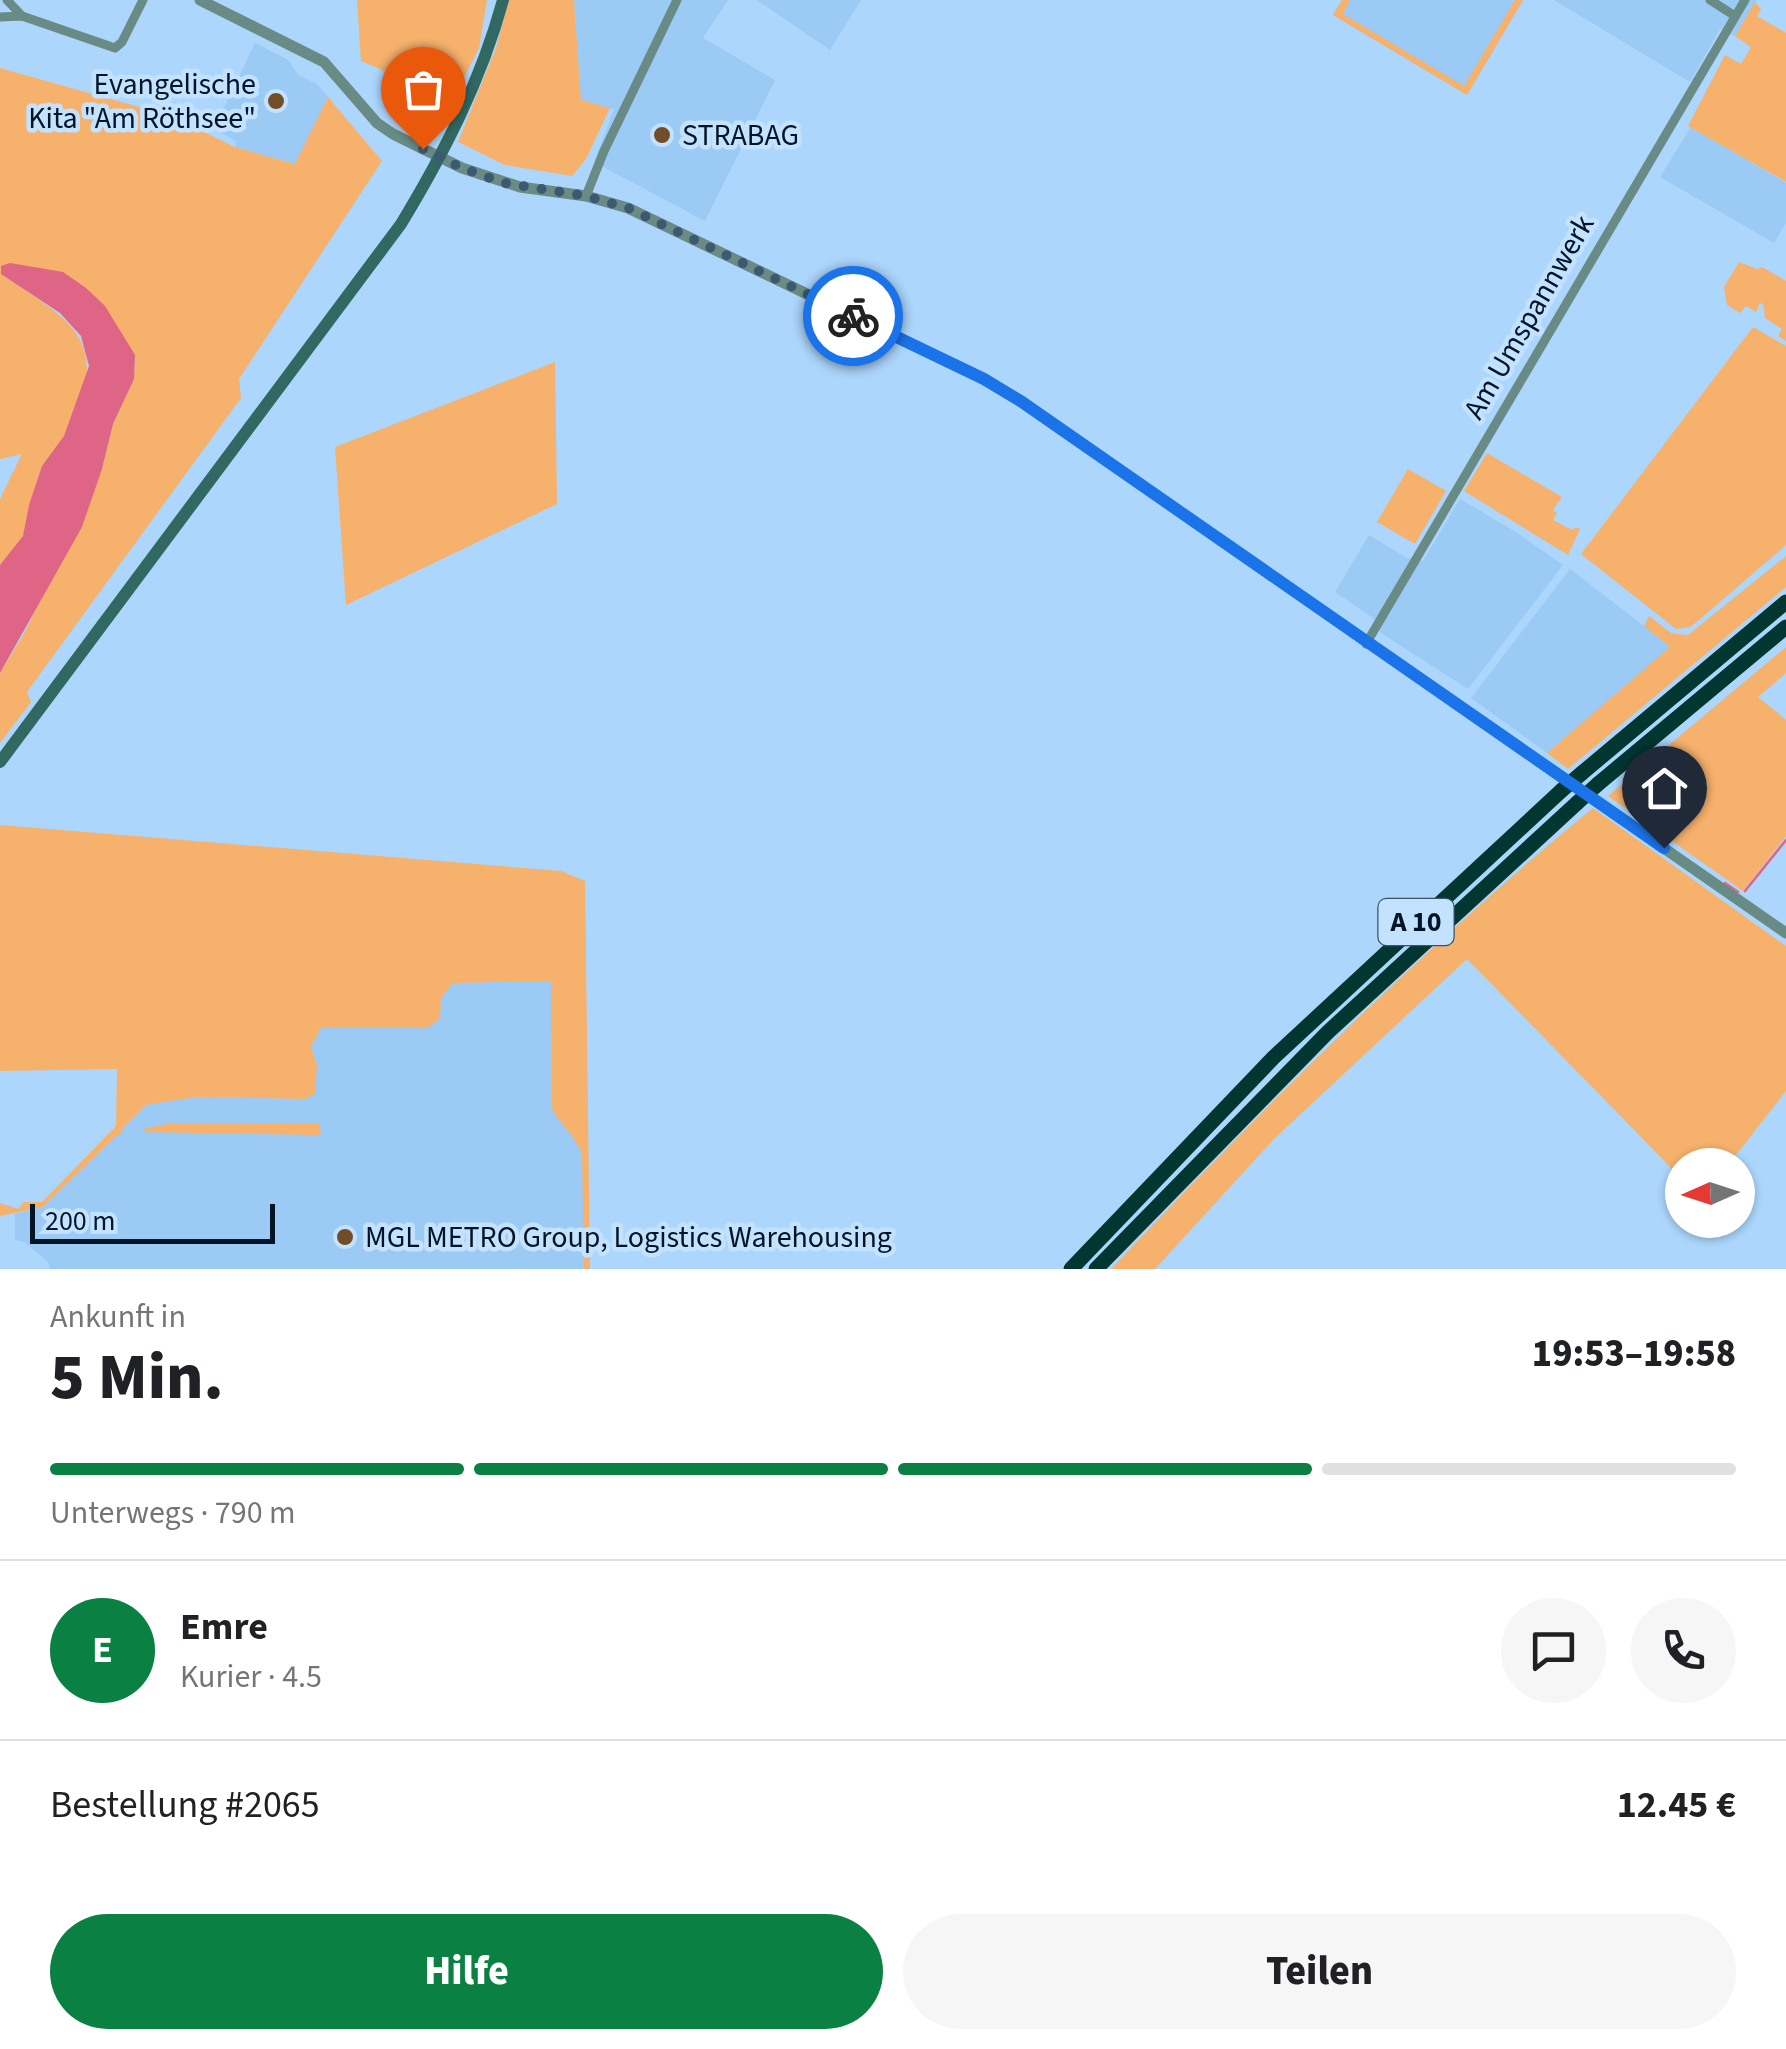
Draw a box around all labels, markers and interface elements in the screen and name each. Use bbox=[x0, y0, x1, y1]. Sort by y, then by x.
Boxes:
pin bbox=[381, 47, 466, 150]
icon: bag bbox=[396, 62, 451, 117]
place label: Evangelische Kita "Am Röthsee" bbox=[28, 63, 256, 140]
marker: Evangelische Kita "Am Röthsee" bbox=[265, 90, 287, 112]
place label: STRABAG bbox=[682, 114, 799, 157]
marker: STRABAG bbox=[651, 124, 673, 146]
street label: Am Umspannwerk bbox=[1453, 207, 1605, 427]
courier bbox=[803, 266, 903, 366]
icon: bike bbox=[826, 289, 881, 344]
pin bbox=[1622, 746, 1707, 849]
icon: home bbox=[1637, 761, 1692, 816]
road number: A 10 bbox=[1378, 899, 1454, 945]
north arrow bbox=[1665, 1148, 1755, 1238]
map controls bbox=[1665, 1148, 1755, 1238]
scale bar bbox=[30, 1199, 275, 1244]
text: 200 m bbox=[45, 1201, 116, 1241]
place label: MGL METRO Group, Logistics Warehousing bbox=[365, 1216, 892, 1259]
marker: MGL METRO Group, Logistics Warehousing bbox=[334, 1226, 356, 1248]
text: Ankunft in bbox=[50, 1294, 186, 1340]
text: 19:53–19:58 bbox=[1532, 1327, 1736, 1381]
text: 5 Min. bbox=[50, 1331, 224, 1424]
text: Unterwegs · 790 m bbox=[50, 1490, 296, 1536]
button: chat bbox=[1501, 1598, 1606, 1703]
button: phone bbox=[1631, 1598, 1736, 1703]
text: Emre bbox=[180, 1600, 268, 1654]
text: E bbox=[92, 1623, 113, 1677]
text: Kurier · 4.5 bbox=[180, 1654, 322, 1700]
text: Bestellung #2065 bbox=[50, 1778, 320, 1832]
text: 12.45 € bbox=[1617, 1778, 1736, 1832]
button: Hilfe bbox=[50, 1914, 883, 2029]
button: Teilen bbox=[903, 1914, 1736, 2029]

